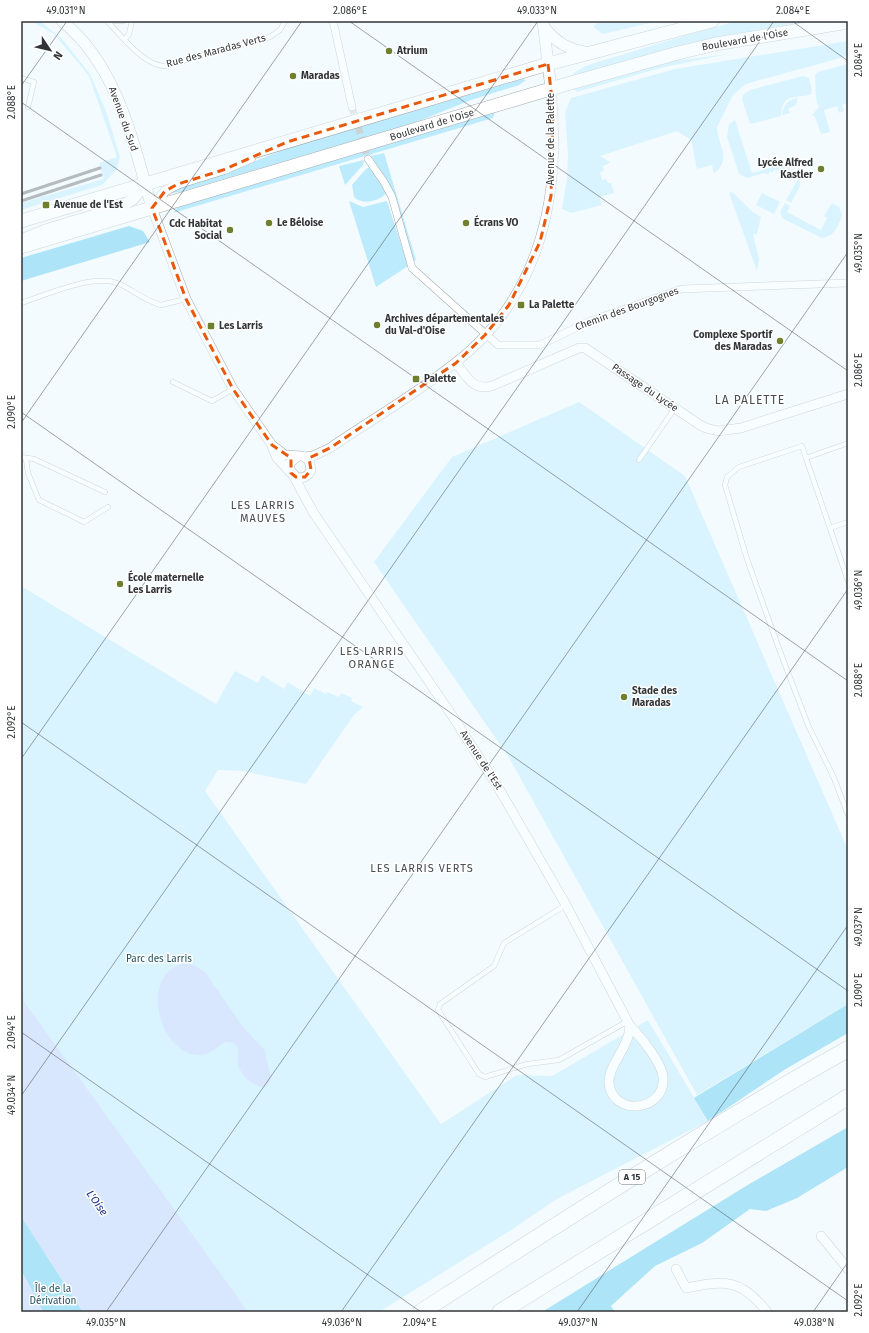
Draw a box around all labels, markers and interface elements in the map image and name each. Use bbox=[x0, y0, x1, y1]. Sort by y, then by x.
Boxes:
text: 49.031°N bbox=[46, 5, 86, 17]
text: 2.086°E bbox=[333, 5, 367, 17]
text: 49.033°N bbox=[517, 5, 557, 17]
text: 2.084°E bbox=[776, 5, 810, 17]
street label: Boulevard de l'Oise bbox=[701, 27, 789, 53]
north arrow bbox=[30, 30, 70, 70]
street label: Rue des Maradas Verts bbox=[165, 32, 267, 70]
text: 2.084°E bbox=[853, 43, 865, 77]
place label: Atrium bbox=[396, 45, 428, 57]
marker: Atrium bbox=[384, 46, 394, 56]
text: N bbox=[50, 49, 65, 62]
place label: Maradas bbox=[301, 70, 340, 82]
marker: Maradas bbox=[288, 71, 298, 81]
text: 2.088°E bbox=[6, 85, 18, 119]
street label: Avenue du Sud bbox=[106, 85, 140, 153]
street label: Avenue de la Palette bbox=[545, 93, 557, 185]
street label: Boulevard de l'Oise bbox=[388, 106, 476, 144]
place label: Lycée Alfred Kastler bbox=[758, 156, 814, 181]
marker: Lycée Alfred Kastler bbox=[816, 164, 826, 174]
place label: Avenue de l'Est bbox=[53, 199, 123, 211]
marker: Avenue de l'Est bbox=[41, 200, 51, 210]
place label: Écrans VO bbox=[474, 215, 519, 229]
place label: Le Béloise bbox=[277, 216, 324, 229]
place label: Cdc Habitat Social bbox=[169, 218, 222, 242]
marker: Le Béloise bbox=[264, 218, 274, 228]
marker: Écrans VO bbox=[461, 218, 471, 228]
marker: Cdc Habitat Social bbox=[225, 225, 235, 235]
text: 49.035°N bbox=[853, 233, 865, 273]
street label: Chemin des Bourgognes bbox=[574, 285, 681, 333]
place label: La Palette bbox=[529, 299, 575, 311]
marker: La Palette bbox=[516, 300, 526, 310]
place label: Archives départementales du Val-d'Oise bbox=[384, 312, 504, 337]
place label: Les Larris bbox=[219, 320, 263, 332]
marker: Archives départementales du Val-d'Oise bbox=[372, 320, 382, 330]
marker: Les Larris bbox=[206, 321, 216, 331]
place label: Complexe Sportif des Maradas bbox=[693, 329, 773, 353]
marker: Complexe Sportif des Maradas bbox=[775, 336, 785, 346]
text: 2.086°E bbox=[853, 353, 865, 387]
street label: Passage du Lycée bbox=[610, 361, 680, 415]
place label: Palette bbox=[424, 373, 457, 385]
marker: Palette bbox=[411, 374, 421, 384]
district label: LA PALETTE bbox=[715, 393, 785, 407]
text: 2.090°E bbox=[6, 395, 18, 429]
district label: LES LARRIS MAUVES bbox=[231, 499, 295, 525]
place label: École maternelle Les Larris bbox=[128, 570, 205, 596]
text: 49.036°N bbox=[853, 570, 865, 610]
marker: École maternelle Les Larris bbox=[115, 579, 125, 589]
district label: LES LARRIS ORANGE bbox=[340, 645, 404, 671]
text: 2.088°E bbox=[853, 663, 865, 697]
place label: Stade des Maradas bbox=[632, 685, 677, 709]
marker: Stade des Maradas bbox=[619, 692, 629, 702]
text: 2.092°E bbox=[6, 705, 18, 739]
street label: Avenue de l'Est bbox=[457, 728, 505, 792]
district label: LES LARRIS VERTS bbox=[370, 862, 474, 875]
text: 49.037°N bbox=[853, 907, 865, 947]
park label: Parc des Larris bbox=[126, 953, 192, 965]
text: 2.090°E bbox=[853, 973, 865, 1007]
text: 2.094°E bbox=[6, 1015, 18, 1049]
text: 49.034°N bbox=[6, 1075, 18, 1115]
road number: A 15 bbox=[619, 1170, 645, 1184]
water label: L'Oise bbox=[84, 1188, 111, 1218]
park label: Île de la Dérivation bbox=[30, 1282, 76, 1307]
text: 2.092°E bbox=[853, 1283, 865, 1317]
text: 49.035°N bbox=[86, 1317, 126, 1329]
text: 49.036°N bbox=[322, 1317, 362, 1329]
text: 2.094°E bbox=[403, 1317, 437, 1329]
text: 49.037°N bbox=[558, 1317, 598, 1329]
text: 49.038°N bbox=[794, 1317, 834, 1329]

